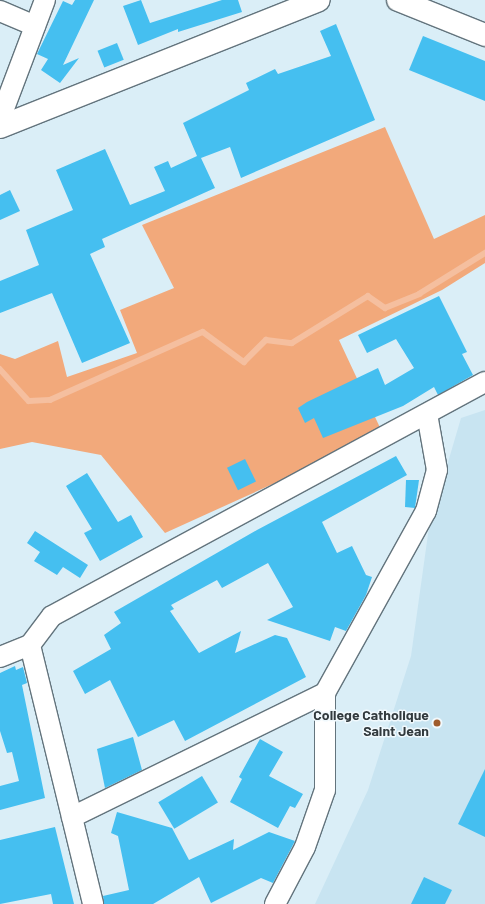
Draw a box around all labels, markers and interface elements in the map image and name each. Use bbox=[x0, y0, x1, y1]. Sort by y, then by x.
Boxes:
place label: College Catholique Saint Jean bbox=[313, 707, 429, 740]
marker: College Catholique Saint Jean bbox=[432, 718, 442, 728]

